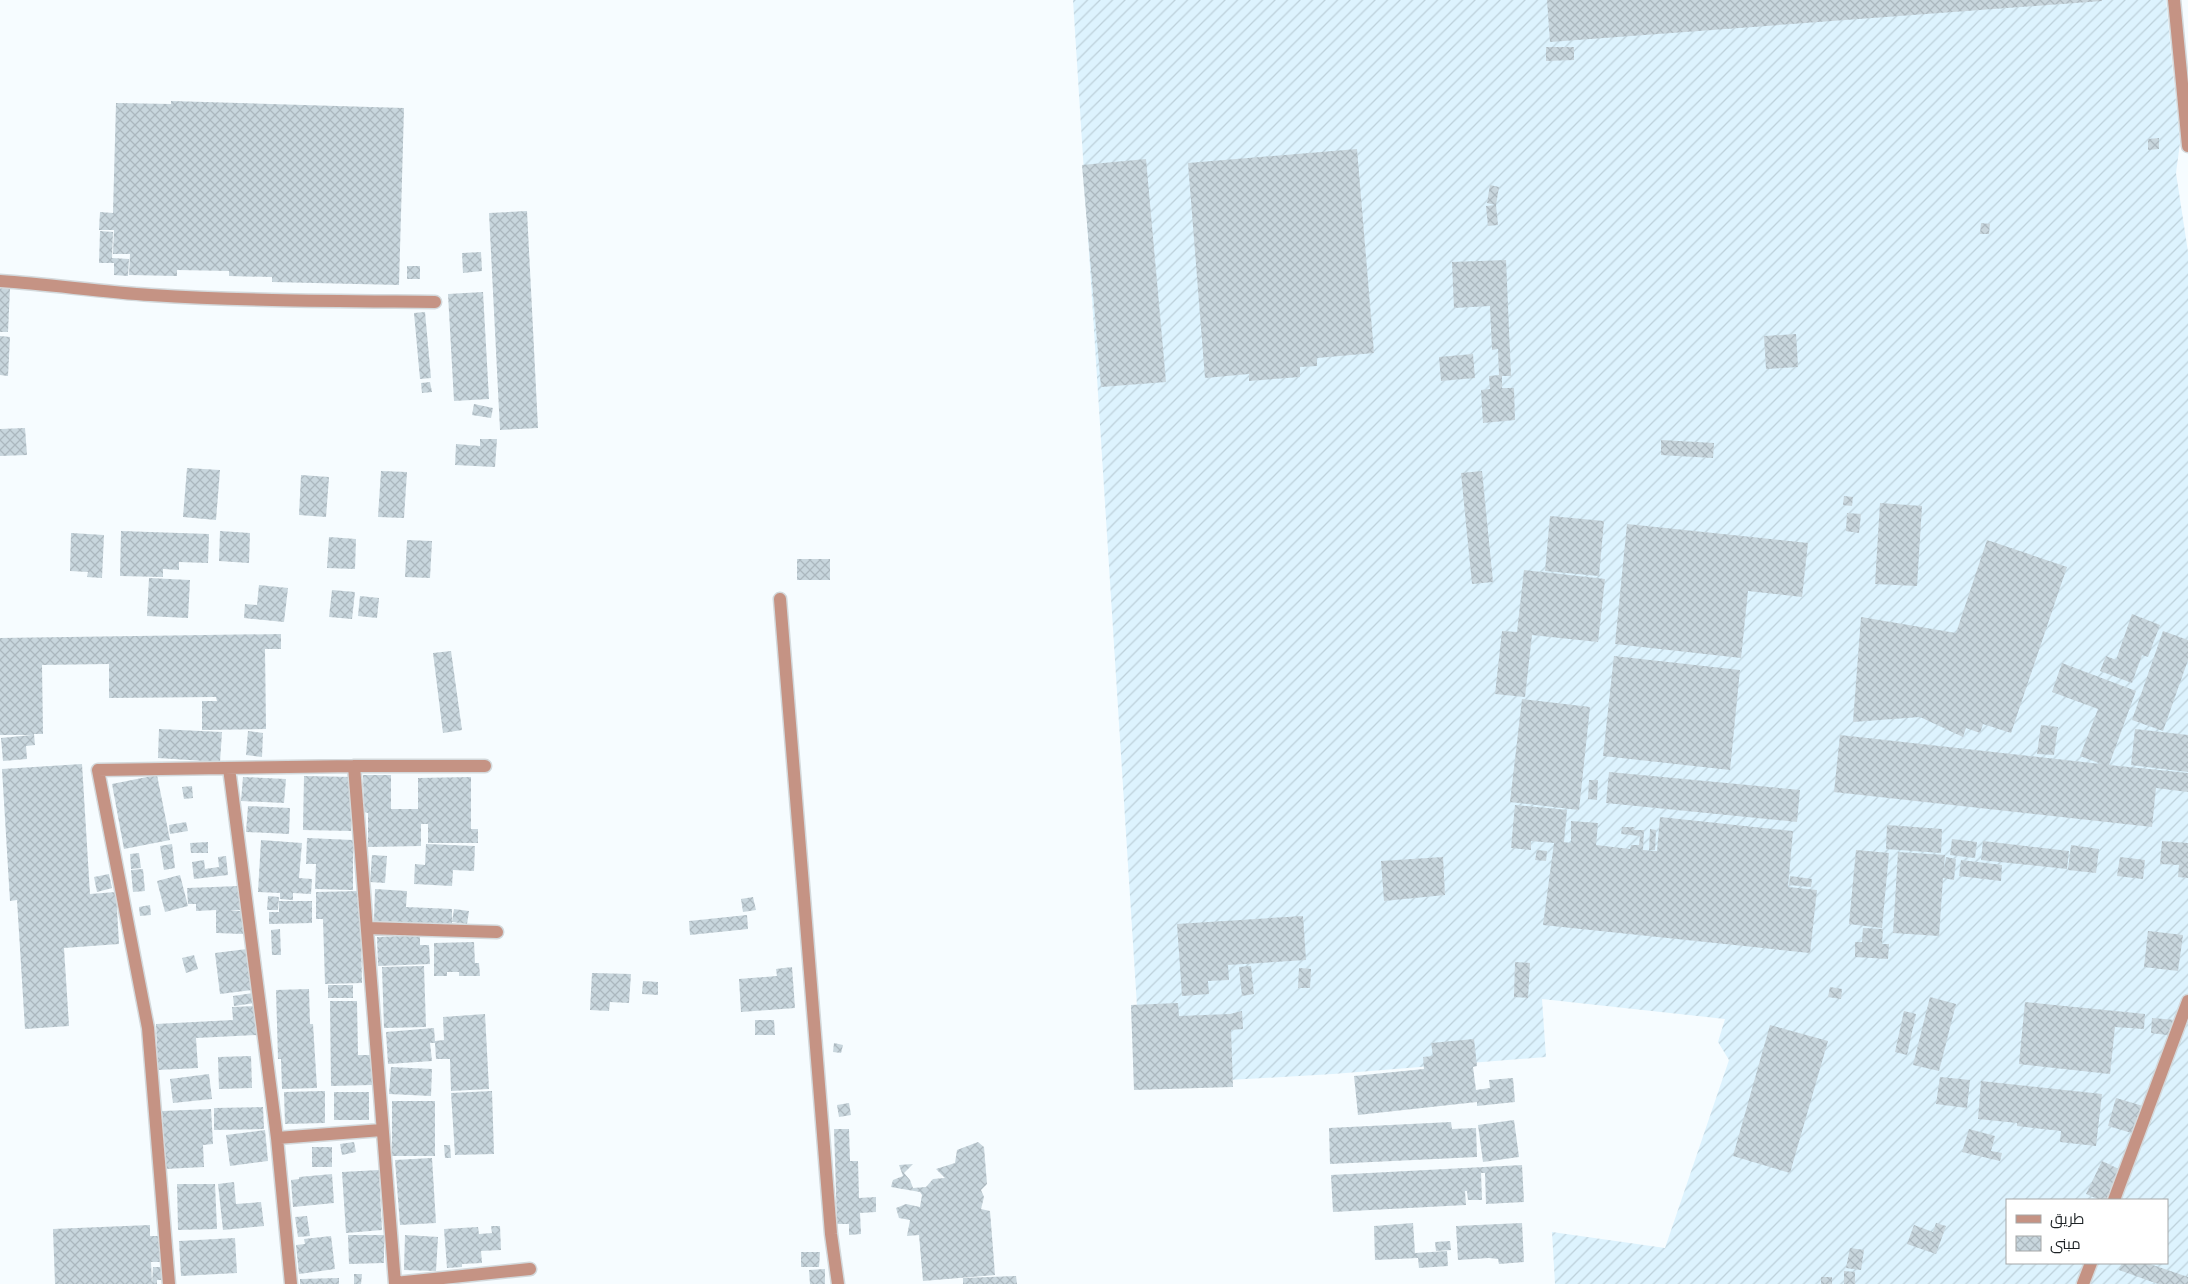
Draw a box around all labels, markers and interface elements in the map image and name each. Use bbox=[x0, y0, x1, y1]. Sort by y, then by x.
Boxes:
legend bbox=[2006, 1199, 2168, 1264]
text: طريق bbox=[2050, 1209, 2084, 1229]
text: مبنى bbox=[2050, 1234, 2081, 1254]

